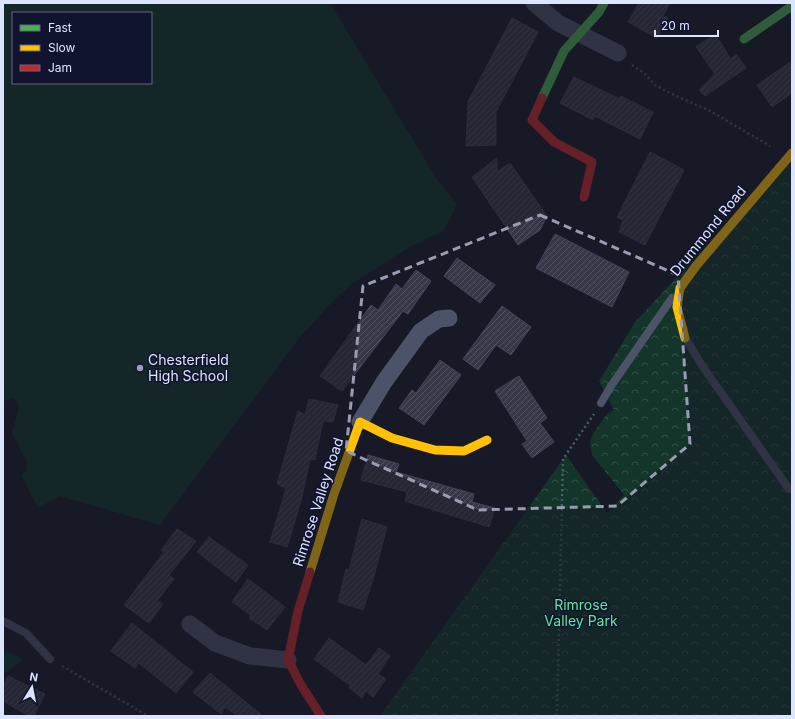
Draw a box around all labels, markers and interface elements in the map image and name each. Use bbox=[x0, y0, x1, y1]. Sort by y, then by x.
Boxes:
legend bbox=[12, 12, 152, 84]
scale bar bbox=[655, 12, 718, 38]
text: 20 m bbox=[661, 18, 690, 33]
text: Fast bbox=[48, 20, 72, 35]
text: Slow bbox=[48, 40, 76, 55]
text: Jam bbox=[48, 60, 72, 75]
street label: Drummond Road bbox=[666, 182, 749, 279]
place label: Chesterfield High School bbox=[148, 351, 229, 384]
marker: Chesterfield High School bbox=[135, 363, 145, 373]
street label: Rimrose Valley Road bbox=[289, 435, 346, 568]
park label: Rimrose Valley Park bbox=[544, 596, 618, 629]
north arrow bbox=[12, 667, 52, 707]
text: N bbox=[28, 670, 39, 685]

